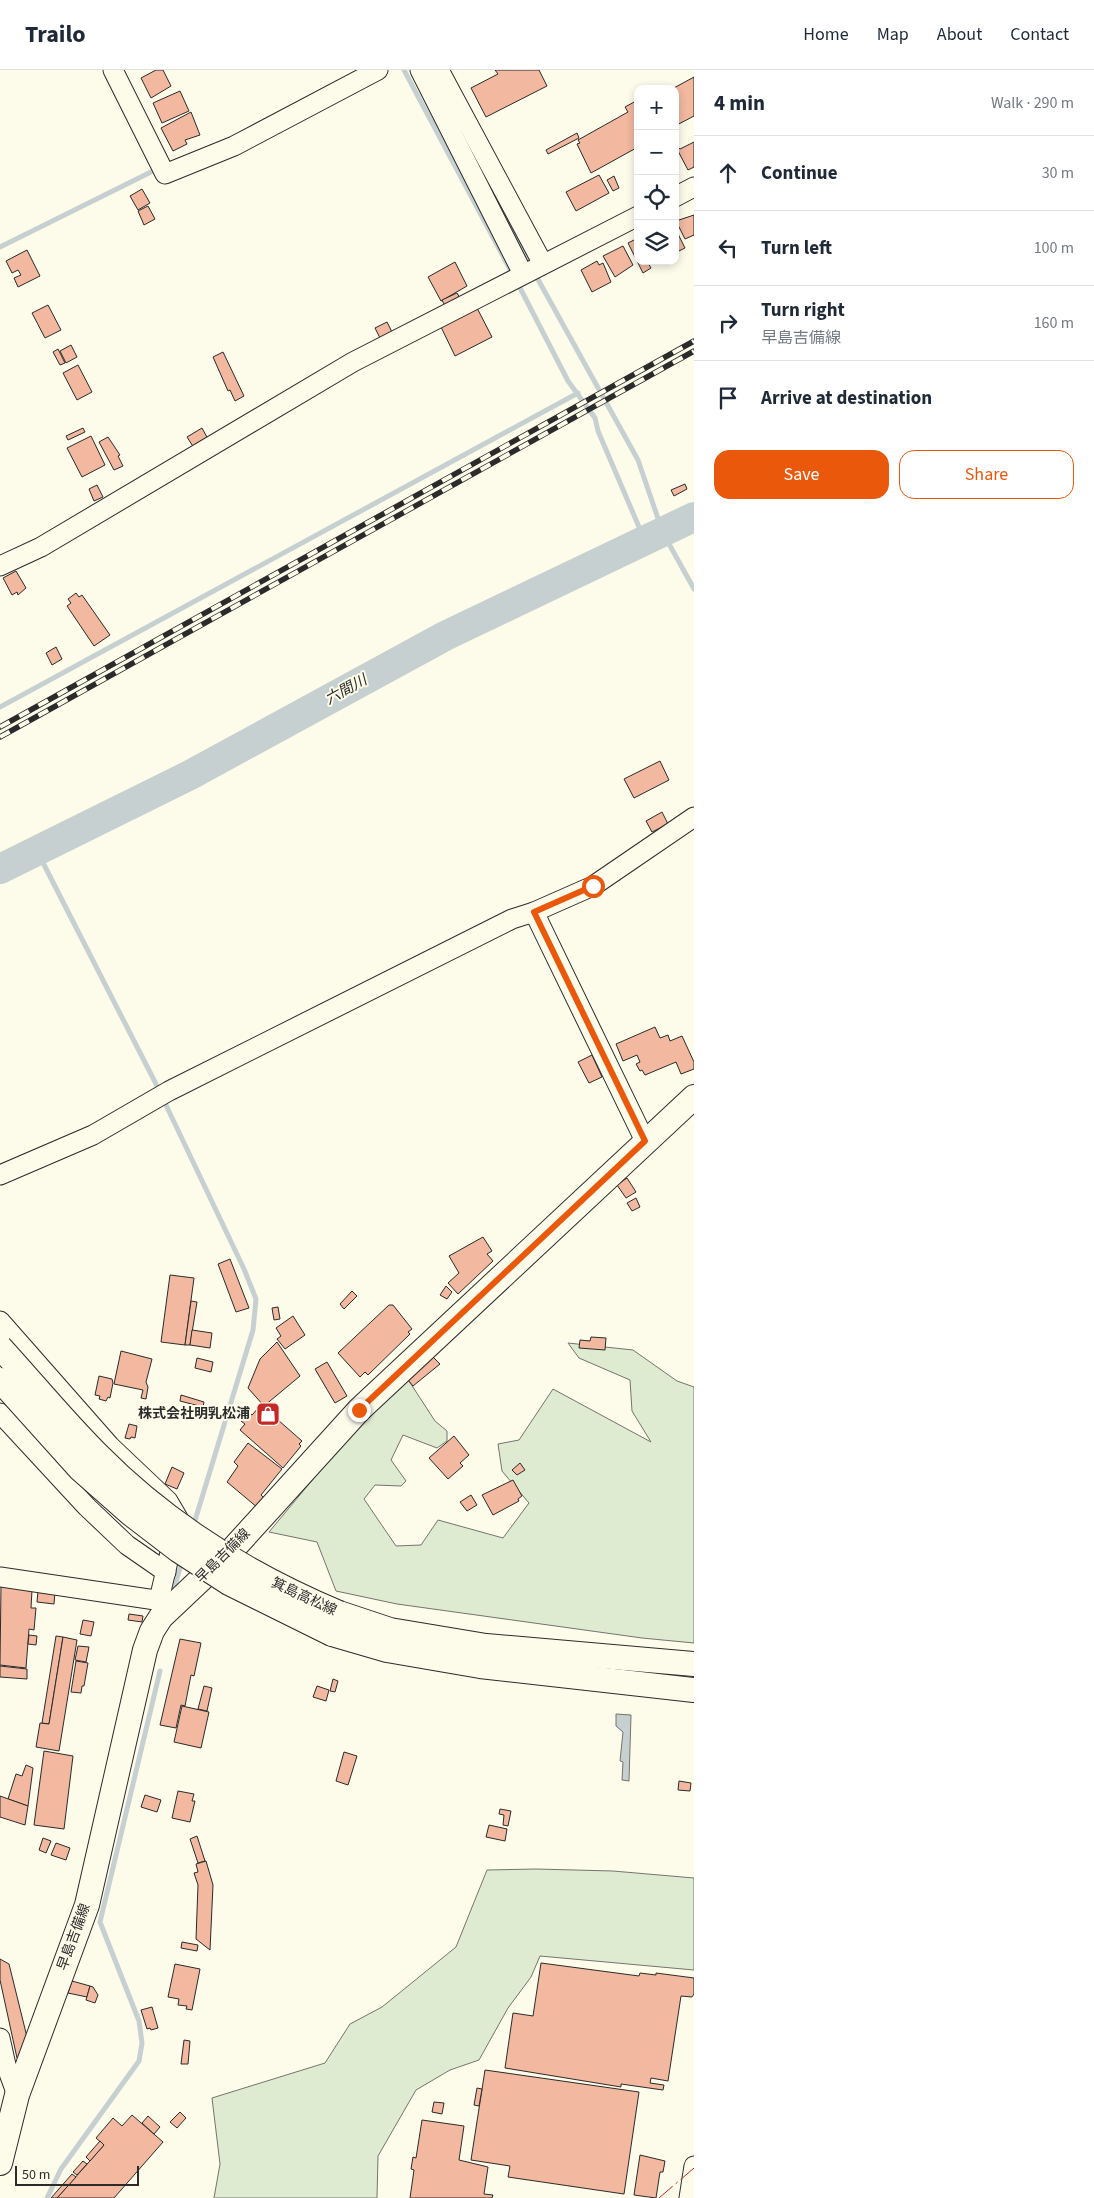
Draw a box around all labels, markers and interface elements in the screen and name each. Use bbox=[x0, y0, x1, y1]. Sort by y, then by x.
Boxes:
text: Trailo bbox=[25, 17, 86, 52]
text: Home bbox=[803, 22, 849, 47]
text: Map bbox=[877, 22, 909, 47]
text: About bbox=[937, 22, 982, 47]
text: Contact bbox=[1010, 22, 1069, 47]
map controls bbox=[634, 85, 679, 265]
button: + bbox=[634, 85, 679, 130]
text: 4 min bbox=[714, 88, 765, 118]
text: Walk · 290 m bbox=[991, 92, 1074, 114]
button: − bbox=[634, 130, 679, 175]
icon: ahead bbox=[714, 159, 742, 187]
text: Continue bbox=[761, 160, 838, 187]
text: 30 m bbox=[1042, 162, 1074, 184]
button: locate bbox=[634, 175, 679, 220]
button: layers bbox=[634, 220, 679, 265]
icon: left bbox=[714, 234, 742, 262]
text: Turn left bbox=[761, 235, 832, 262]
text: 100 m bbox=[1034, 237, 1074, 259]
text: Turn right bbox=[761, 297, 845, 324]
icon: right bbox=[714, 309, 742, 337]
text: 160 m bbox=[1034, 312, 1074, 334]
text: 早島吉備線 bbox=[761, 327, 841, 349]
icon: arrive bbox=[714, 384, 742, 412]
text: Arrive at destination bbox=[761, 385, 932, 412]
button: Save bbox=[714, 450, 889, 499]
button: Share bbox=[899, 450, 1074, 499]
water label: 六間川 bbox=[321, 669, 373, 710]
route start bbox=[582, 875, 605, 898]
route end bbox=[348, 1399, 371, 1422]
shop icon: 株式会社明乳松浦 bbox=[255, 1401, 281, 1427]
place label: 株式会社明乳松浦 bbox=[138, 1404, 250, 1424]
street label: 早島吉備線 bbox=[191, 1524, 255, 1588]
street label: 箕島高松線 bbox=[268, 1573, 340, 1621]
street label: 早島吉備線 bbox=[53, 1901, 95, 1973]
scale bar bbox=[15, 2163, 139, 2186]
text: 50 m bbox=[22, 2165, 50, 2185]

